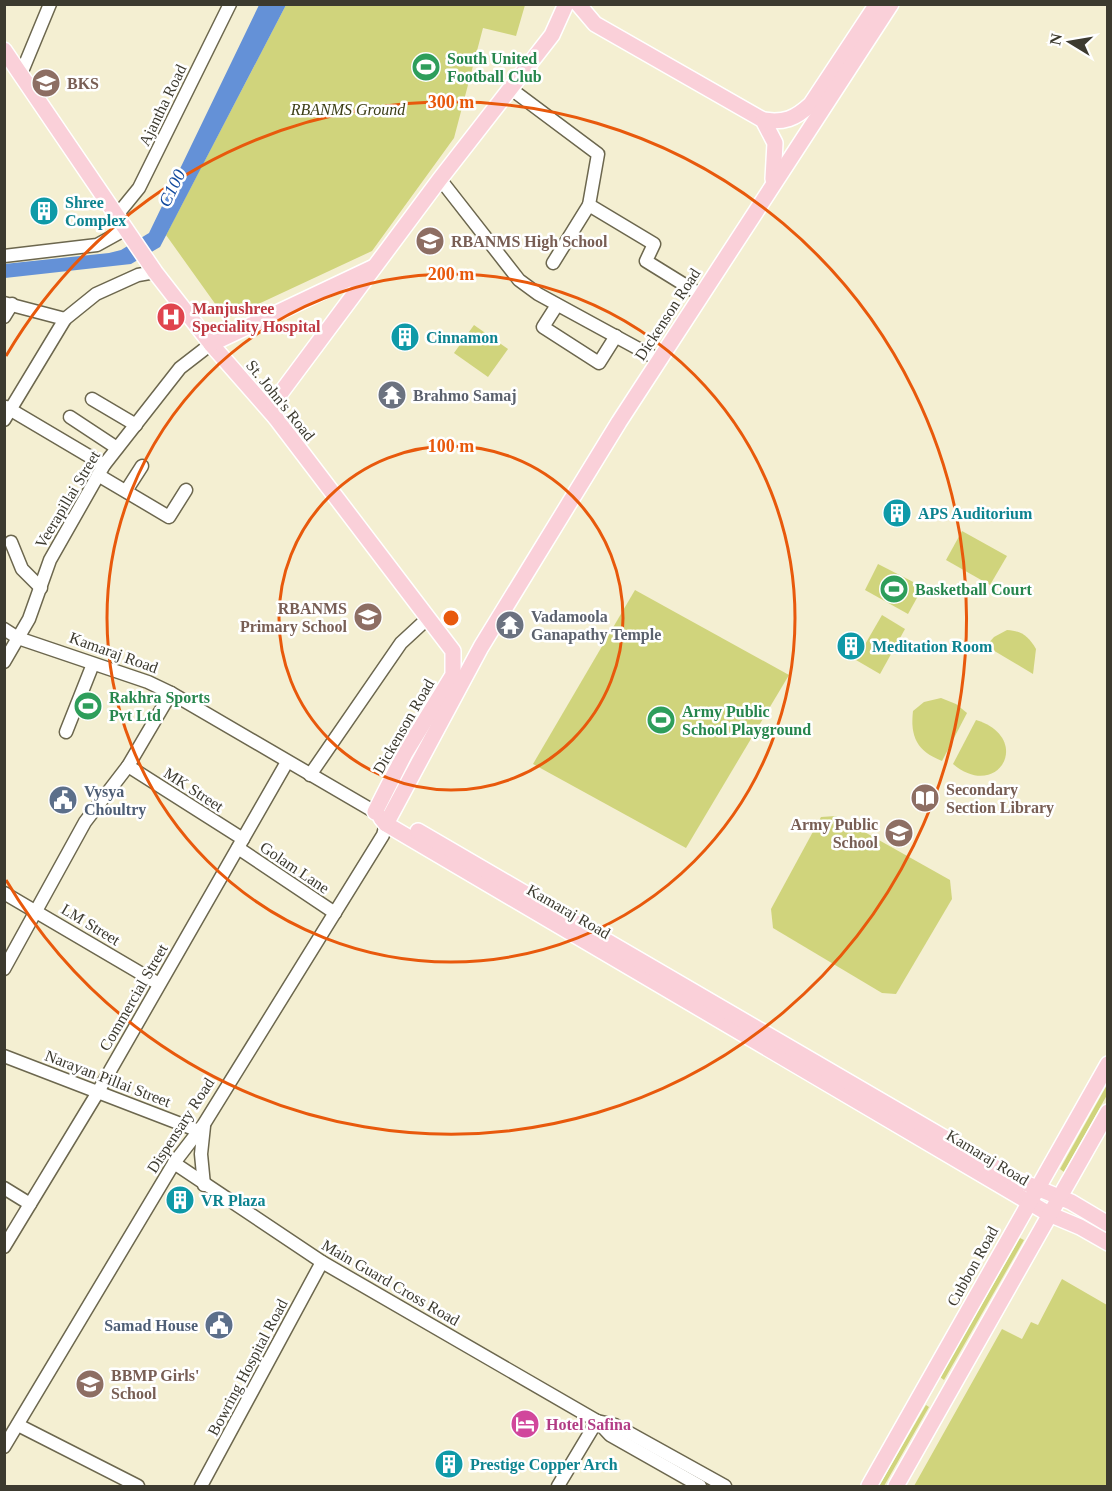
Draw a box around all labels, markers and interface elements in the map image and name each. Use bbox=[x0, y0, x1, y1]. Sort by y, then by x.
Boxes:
north arrow bbox=[1040, 12, 1100, 72]
text: N bbox=[1046, 32, 1065, 47]
place label: South United Football Club bbox=[447, 50, 542, 85]
sports icon: South United Football Club bbox=[410, 51, 442, 83]
street label: Ajantha Road bbox=[135, 62, 190, 149]
school or university icon: BKS bbox=[30, 67, 62, 99]
place label: BKS bbox=[67, 75, 99, 92]
text: 300 m bbox=[428, 92, 474, 112]
park label: RBANMS Ground bbox=[290, 101, 406, 118]
water label: C100 bbox=[154, 166, 190, 210]
place label: Shree Complex bbox=[65, 194, 126, 230]
building icon: Shree Complex bbox=[28, 195, 60, 227]
school or university icon: RBANMS High School bbox=[414, 225, 446, 257]
place label: RBANMS High School bbox=[451, 233, 608, 251]
text: 200 m bbox=[428, 264, 474, 284]
street label: Dickenson Road bbox=[631, 265, 703, 363]
place label: Manjushree Speciality Hospital bbox=[192, 300, 321, 336]
hospital icon: Manjushree Speciality Hospital bbox=[155, 301, 187, 333]
building icon: Cinnamon bbox=[389, 321, 421, 353]
place label: Cinnamon bbox=[426, 329, 498, 346]
street label: St. John's Road bbox=[243, 357, 318, 444]
temple icon: Brahmo Samaj bbox=[376, 379, 408, 411]
place label: Brahmo Samaj bbox=[413, 387, 517, 405]
text: 100 m bbox=[428, 436, 474, 456]
street label: Veerapillai Street bbox=[32, 447, 104, 552]
building icon: APS Auditorium bbox=[881, 497, 913, 529]
place label: APS Auditorium bbox=[918, 505, 1033, 522]
sports icon: Basketball Court bbox=[878, 573, 910, 605]
place label: Basketball Court bbox=[915, 581, 1033, 598]
place label: RBANMS Primary School bbox=[240, 600, 348, 636]
school or university icon: RBANMS Primary School bbox=[352, 601, 384, 633]
centre of rings bbox=[441, 608, 461, 628]
place label: Vadamoola Ganapathy Temple bbox=[531, 608, 661, 644]
temple icon: Vadamoola Ganapathy Temple bbox=[494, 609, 526, 641]
street label: Kamaraj Road bbox=[67, 629, 160, 677]
building icon: Meditation Room bbox=[835, 630, 867, 662]
place label: Meditation Room bbox=[872, 638, 993, 655]
street label: Dickenson Road bbox=[370, 676, 437, 776]
place label: Rakhra Sports Pvt Ltd bbox=[109, 689, 210, 724]
sports icon: Rakhra Sports Pvt Ltd bbox=[72, 690, 104, 722]
place label: Army Public School Playground bbox=[682, 703, 811, 739]
sports icon: Army Public School Playground bbox=[645, 704, 677, 736]
street label: MK Street bbox=[161, 764, 227, 815]
place label: Secondary Section Library bbox=[946, 781, 1054, 817]
library icon: Secondary Section Library bbox=[909, 782, 941, 814]
place label: Vysya Choultry bbox=[84, 783, 146, 819]
public building icon: Vysya Choultry bbox=[47, 784, 79, 816]
place label: Army Public School bbox=[790, 816, 879, 851]
school or university icon: Army Public School bbox=[883, 817, 915, 849]
street label: Golam Lane bbox=[257, 838, 332, 897]
street label: Kamaraj Road bbox=[524, 881, 613, 943]
street label: LM Street bbox=[58, 900, 124, 949]
street label: Commercial Street bbox=[96, 940, 171, 1054]
street label: Narayan Pillai Street bbox=[42, 1047, 174, 1111]
street label: Dispensary Road bbox=[143, 1075, 218, 1176]
street label: Kamaraj Road bbox=[943, 1126, 1032, 1189]
building icon: VR Plaza bbox=[164, 1184, 196, 1216]
place label: VR Plaza bbox=[201, 1192, 265, 1209]
street label: Cubbon Road bbox=[944, 1223, 1001, 1309]
street label: Main Guard Cross Road bbox=[319, 1236, 463, 1329]
street label: Bowring Hospital Road bbox=[204, 1296, 292, 1439]
public building icon: Samad House bbox=[203, 1309, 235, 1341]
place label: Samad House bbox=[104, 1317, 198, 1334]
place label: BBMP Girls' School bbox=[111, 1367, 199, 1402]
school or university icon: BBMP Girls' School bbox=[74, 1368, 106, 1400]
hotel icon: Hotel Safina bbox=[509, 1408, 541, 1440]
place label: Hotel Safina bbox=[546, 1416, 631, 1433]
building icon: Prestige Copper Arch bbox=[433, 1448, 465, 1480]
place label: Prestige Copper Arch bbox=[470, 1456, 618, 1474]

